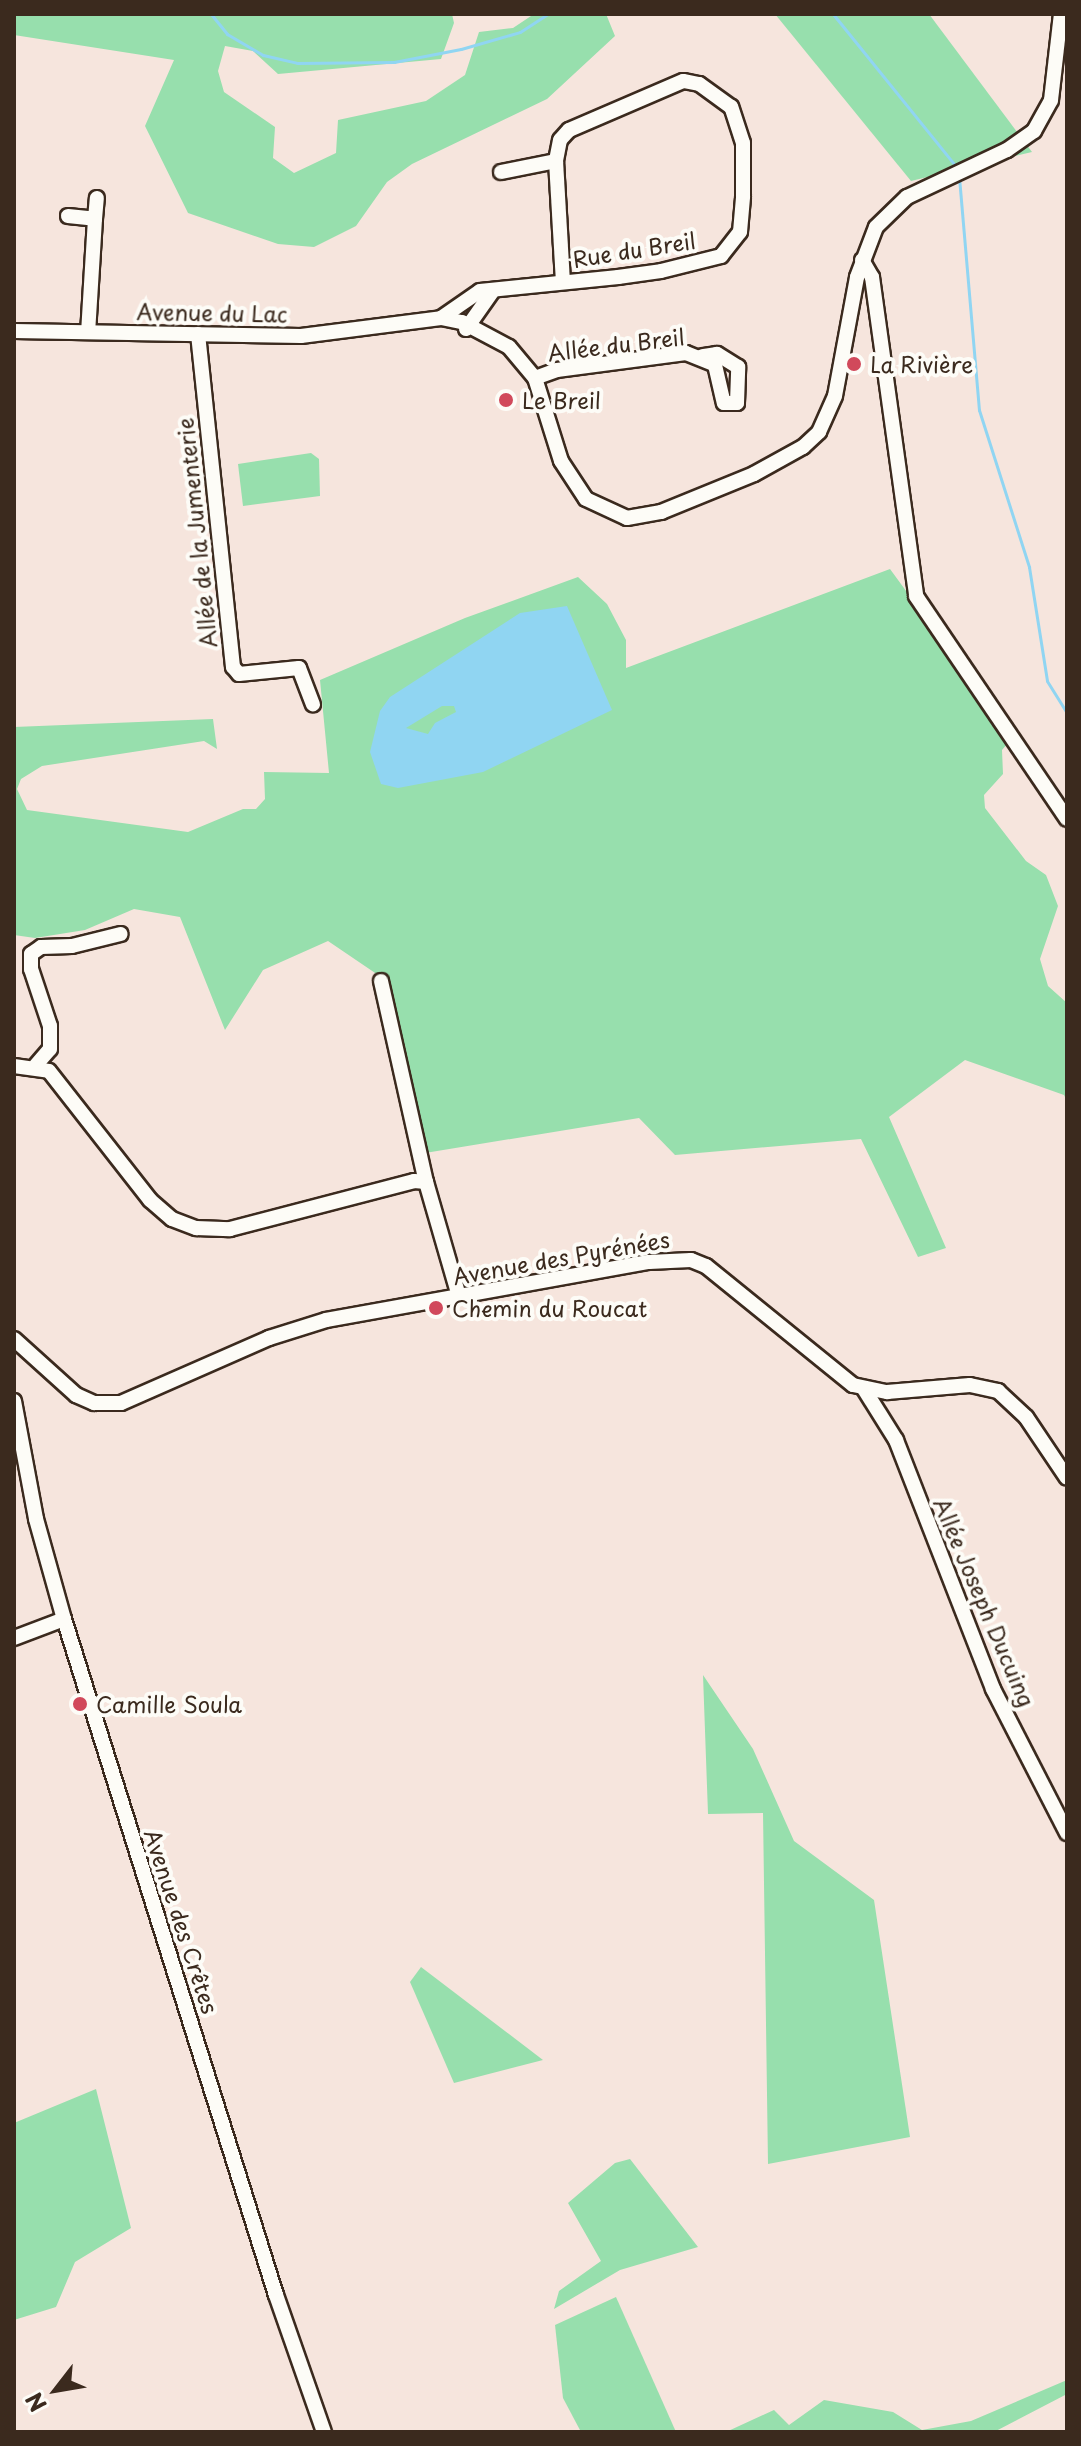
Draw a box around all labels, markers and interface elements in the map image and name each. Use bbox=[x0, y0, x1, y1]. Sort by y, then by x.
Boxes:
street label: Rue du Breil bbox=[569, 226, 699, 272]
street label: Avenue du Lac bbox=[136, 297, 288, 327]
street label: Allée du Breil bbox=[544, 322, 688, 366]
place label: La Rivière bbox=[870, 351, 976, 377]
marker: La Rivière bbox=[845, 355, 863, 373]
place label: Le Breil bbox=[522, 387, 601, 413]
marker: Le Breil bbox=[497, 391, 515, 409]
street label: Allée de la Jumenterie bbox=[171, 414, 221, 652]
street label: Avenue des Pyrénées bbox=[451, 1225, 671, 1289]
place label: Chemin du Roucat bbox=[452, 1295, 646, 1321]
marker: Chemin du Roucat bbox=[427, 1299, 445, 1317]
street label: Allée Joseph Ducuing bbox=[928, 1492, 1042, 1712]
place label: Camille Soula bbox=[96, 1691, 243, 1717]
marker: Camille Soula bbox=[71, 1695, 89, 1713]
street label: Avenue des Crêtes bbox=[140, 1825, 224, 2017]
north arrow bbox=[16, 2350, 96, 2430]
text: N bbox=[16, 2387, 54, 2419]

